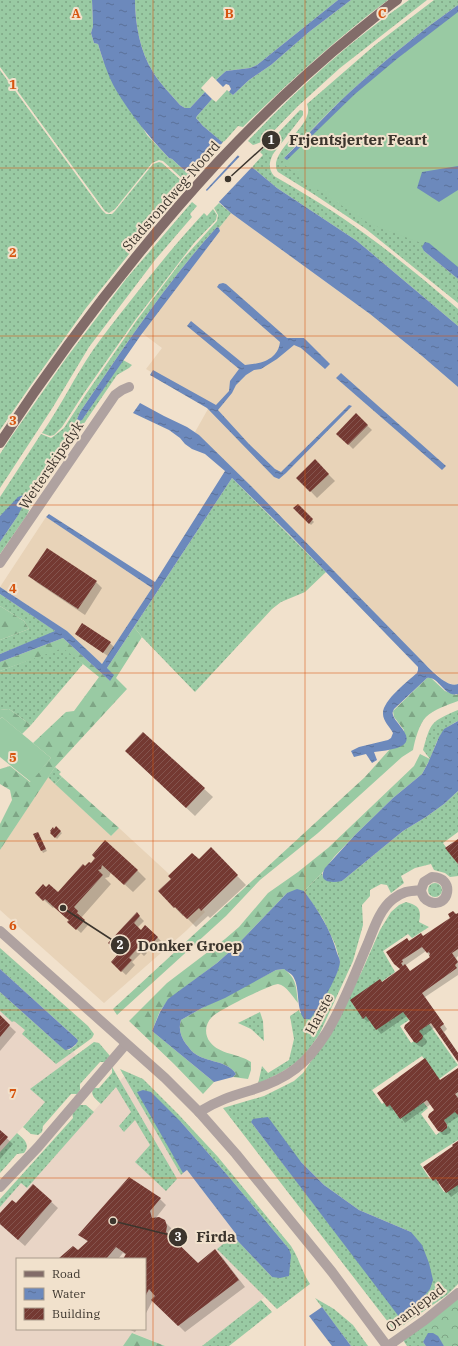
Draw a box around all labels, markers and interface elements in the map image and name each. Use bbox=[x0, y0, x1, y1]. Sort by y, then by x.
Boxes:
text: A bbox=[71, 5, 81, 22]
text: B bbox=[224, 5, 234, 22]
text: C bbox=[378, 5, 387, 22]
text: 1 bbox=[9, 76, 17, 93]
callout: Frjentsjerter Feart bbox=[261, 126, 435, 153]
text: Frjentsjerter Feart bbox=[289, 130, 428, 149]
text: 1 bbox=[267, 132, 275, 147]
street label: Stadsrondweg-Noord bbox=[118, 137, 224, 255]
text: 2 bbox=[9, 244, 17, 261]
text: 3 bbox=[9, 412, 17, 429]
street label: Wetterskipsdyk bbox=[15, 417, 88, 513]
text: 4 bbox=[9, 580, 17, 597]
text: 5 bbox=[9, 749, 17, 766]
text: 6 bbox=[9, 917, 17, 934]
callout: Donker Groep bbox=[110, 932, 250, 959]
text: Donker Groep bbox=[138, 936, 242, 955]
text: 2 bbox=[116, 937, 124, 952]
street label: Harste bbox=[301, 990, 337, 1038]
text: 7 bbox=[9, 1085, 17, 1102]
callout: Firda bbox=[168, 1223, 244, 1250]
text: Firda bbox=[196, 1227, 236, 1246]
text: 3 bbox=[174, 1229, 182, 1244]
legend bbox=[16, 1258, 146, 1330]
text: Road bbox=[52, 1266, 81, 1281]
street label: Oranjepad bbox=[382, 1280, 449, 1336]
text: Water bbox=[52, 1286, 86, 1301]
text: Building bbox=[52, 1306, 100, 1321]

